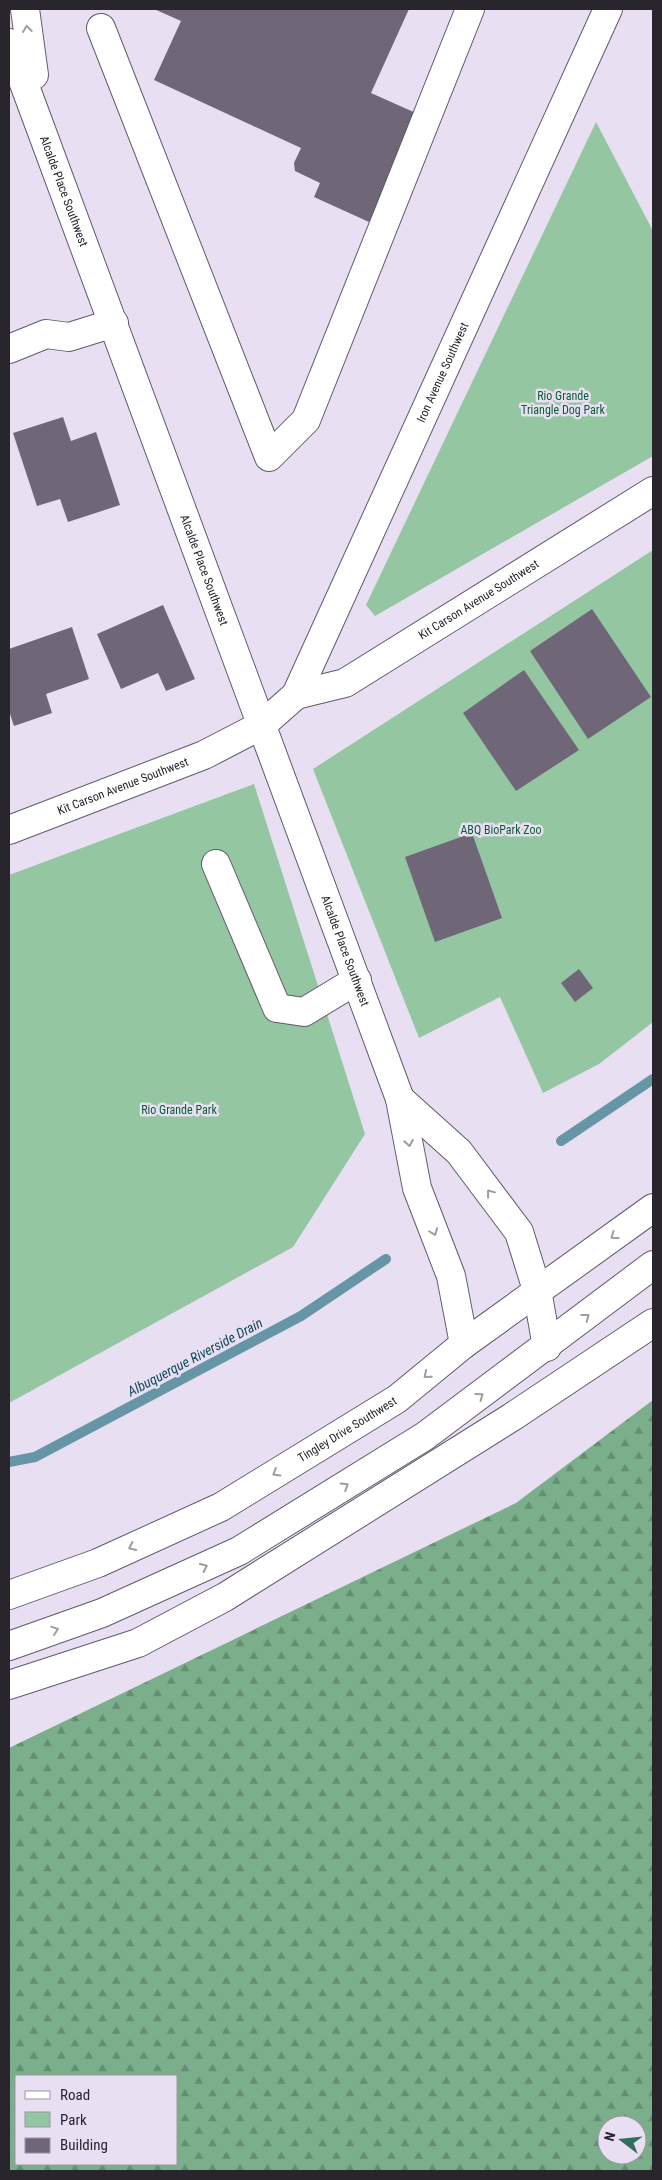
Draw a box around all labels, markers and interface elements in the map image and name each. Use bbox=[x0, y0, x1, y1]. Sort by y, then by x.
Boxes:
one-way arrow bbox=[22, 24, 33, 32]
street label: Alcalde Place Southwest bbox=[37, 134, 91, 249]
street label: Iron Avenue Southwest bbox=[414, 320, 472, 425]
park label: Rio Grande Triangle Dog Park bbox=[521, 389, 605, 417]
street label: Alcalde Place Southwest bbox=[177, 513, 231, 628]
street label: Kit Carson Avenue Southwest bbox=[416, 557, 542, 642]
street label: Kit Carson Avenue Southwest bbox=[55, 755, 191, 818]
park label: ABQ BioPark Zoo bbox=[460, 823, 542, 837]
street label: Alcalde Place Southwest bbox=[318, 893, 372, 1009]
park label: Rio Grande Park bbox=[141, 1103, 217, 1117]
one-way arrow bbox=[403, 1139, 413, 1148]
one-way arrow bbox=[487, 1190, 495, 1199]
one-way arrow bbox=[428, 1227, 438, 1236]
one-way arrow bbox=[611, 1231, 620, 1239]
one-way arrow bbox=[580, 1314, 590, 1323]
water label: Albuquerque Riverside Drain bbox=[124, 1315, 265, 1400]
one-way arrow bbox=[423, 1369, 432, 1378]
one-way arrow bbox=[474, 1393, 484, 1402]
street label: Tingley Drive Southwest bbox=[295, 1394, 400, 1465]
one-way arrow bbox=[272, 1467, 281, 1476]
one-way arrow bbox=[339, 1482, 348, 1492]
one-way arrow bbox=[128, 1541, 137, 1552]
one-way arrow bbox=[199, 1562, 208, 1573]
one-way arrow bbox=[50, 1626, 58, 1636]
legend bbox=[15, 2075, 178, 2165]
text: Road bbox=[60, 2086, 90, 2104]
text: Park bbox=[60, 2111, 87, 2129]
north arrow bbox=[597, 2115, 647, 2165]
text: N bbox=[601, 2130, 618, 2143]
text: Building bbox=[60, 2136, 108, 2154]

